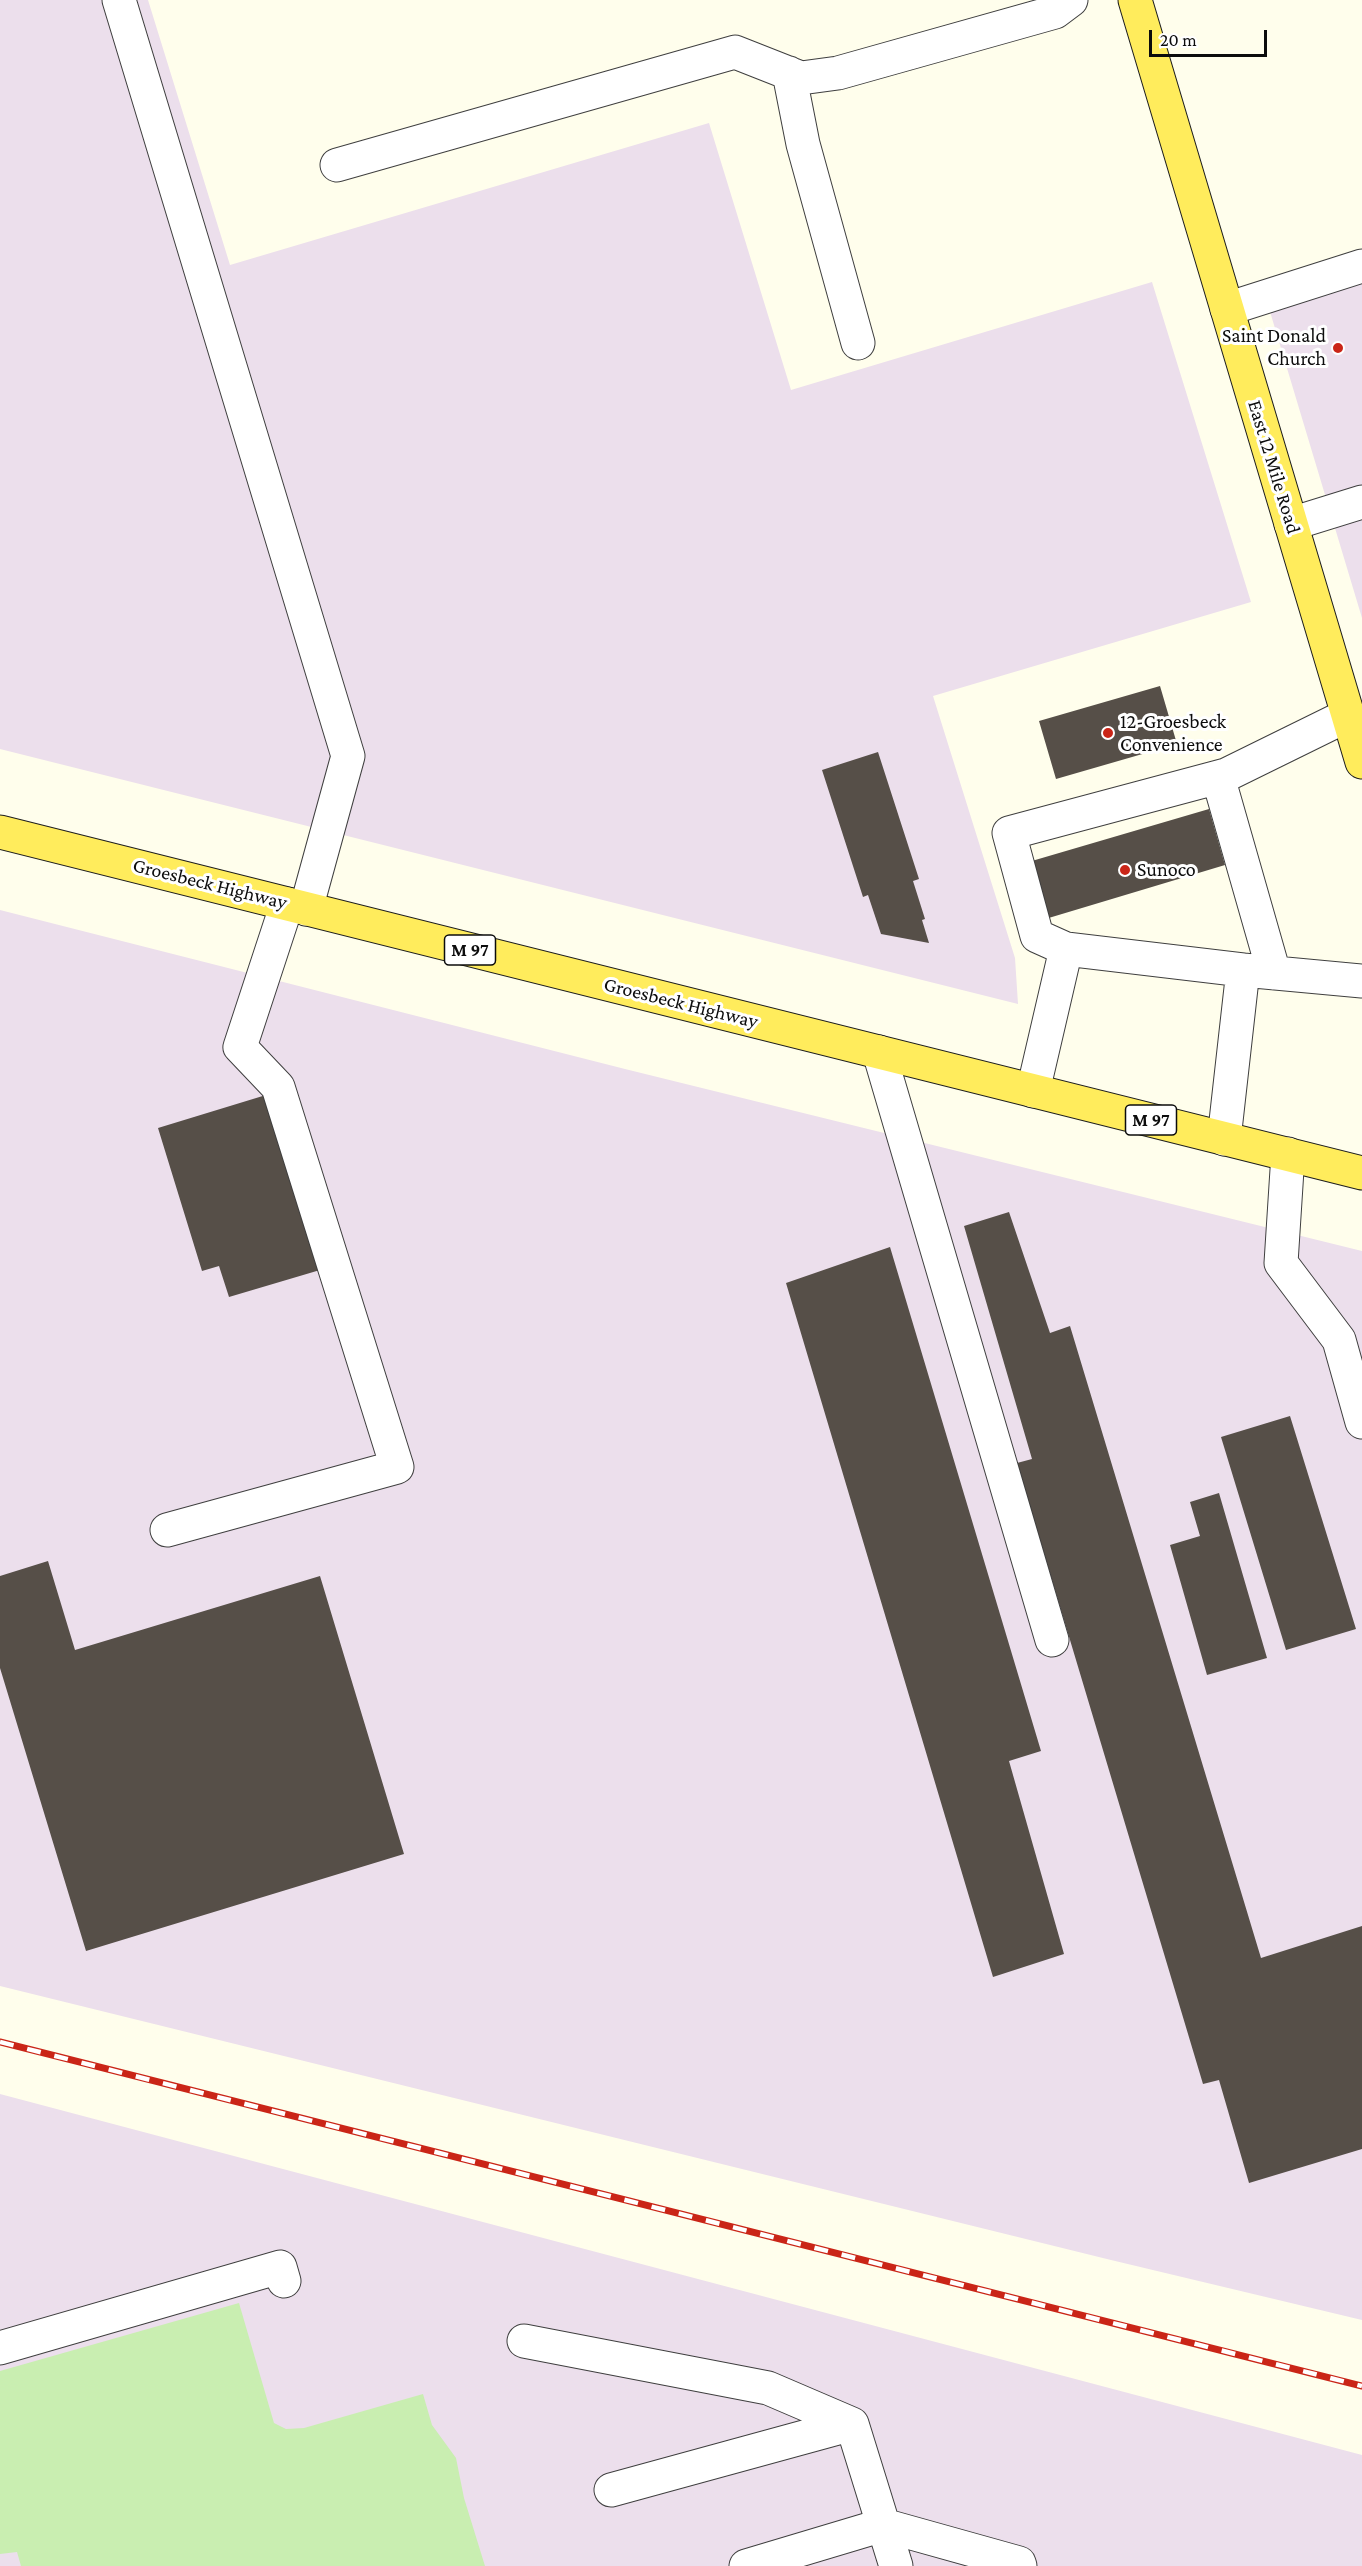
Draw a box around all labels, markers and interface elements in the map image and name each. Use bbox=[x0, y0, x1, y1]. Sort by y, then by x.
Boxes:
scale bar bbox=[1152, 18, 1270, 56]
text: 20 m bbox=[1160, 30, 1197, 50]
place label: Saint Donald Church bbox=[1222, 324, 1326, 371]
marker: Saint Donald Church bbox=[1331, 341, 1345, 355]
street label: East 12 Mile Road bbox=[1242, 397, 1306, 537]
place label: 12-Groesbeck Convenience bbox=[1120, 710, 1226, 757]
marker: 12-Groesbeck Convenience bbox=[1101, 726, 1115, 740]
street label: Groesbeck Highway bbox=[130, 853, 290, 915]
place label: Sunoco bbox=[1137, 858, 1196, 882]
marker: Sunoco bbox=[1118, 863, 1132, 877]
road number: M 97 bbox=[444, 935, 496, 965]
street label: Groesbeck Highway bbox=[601, 972, 761, 1034]
road number: M 97 bbox=[1126, 1105, 1176, 1135]

